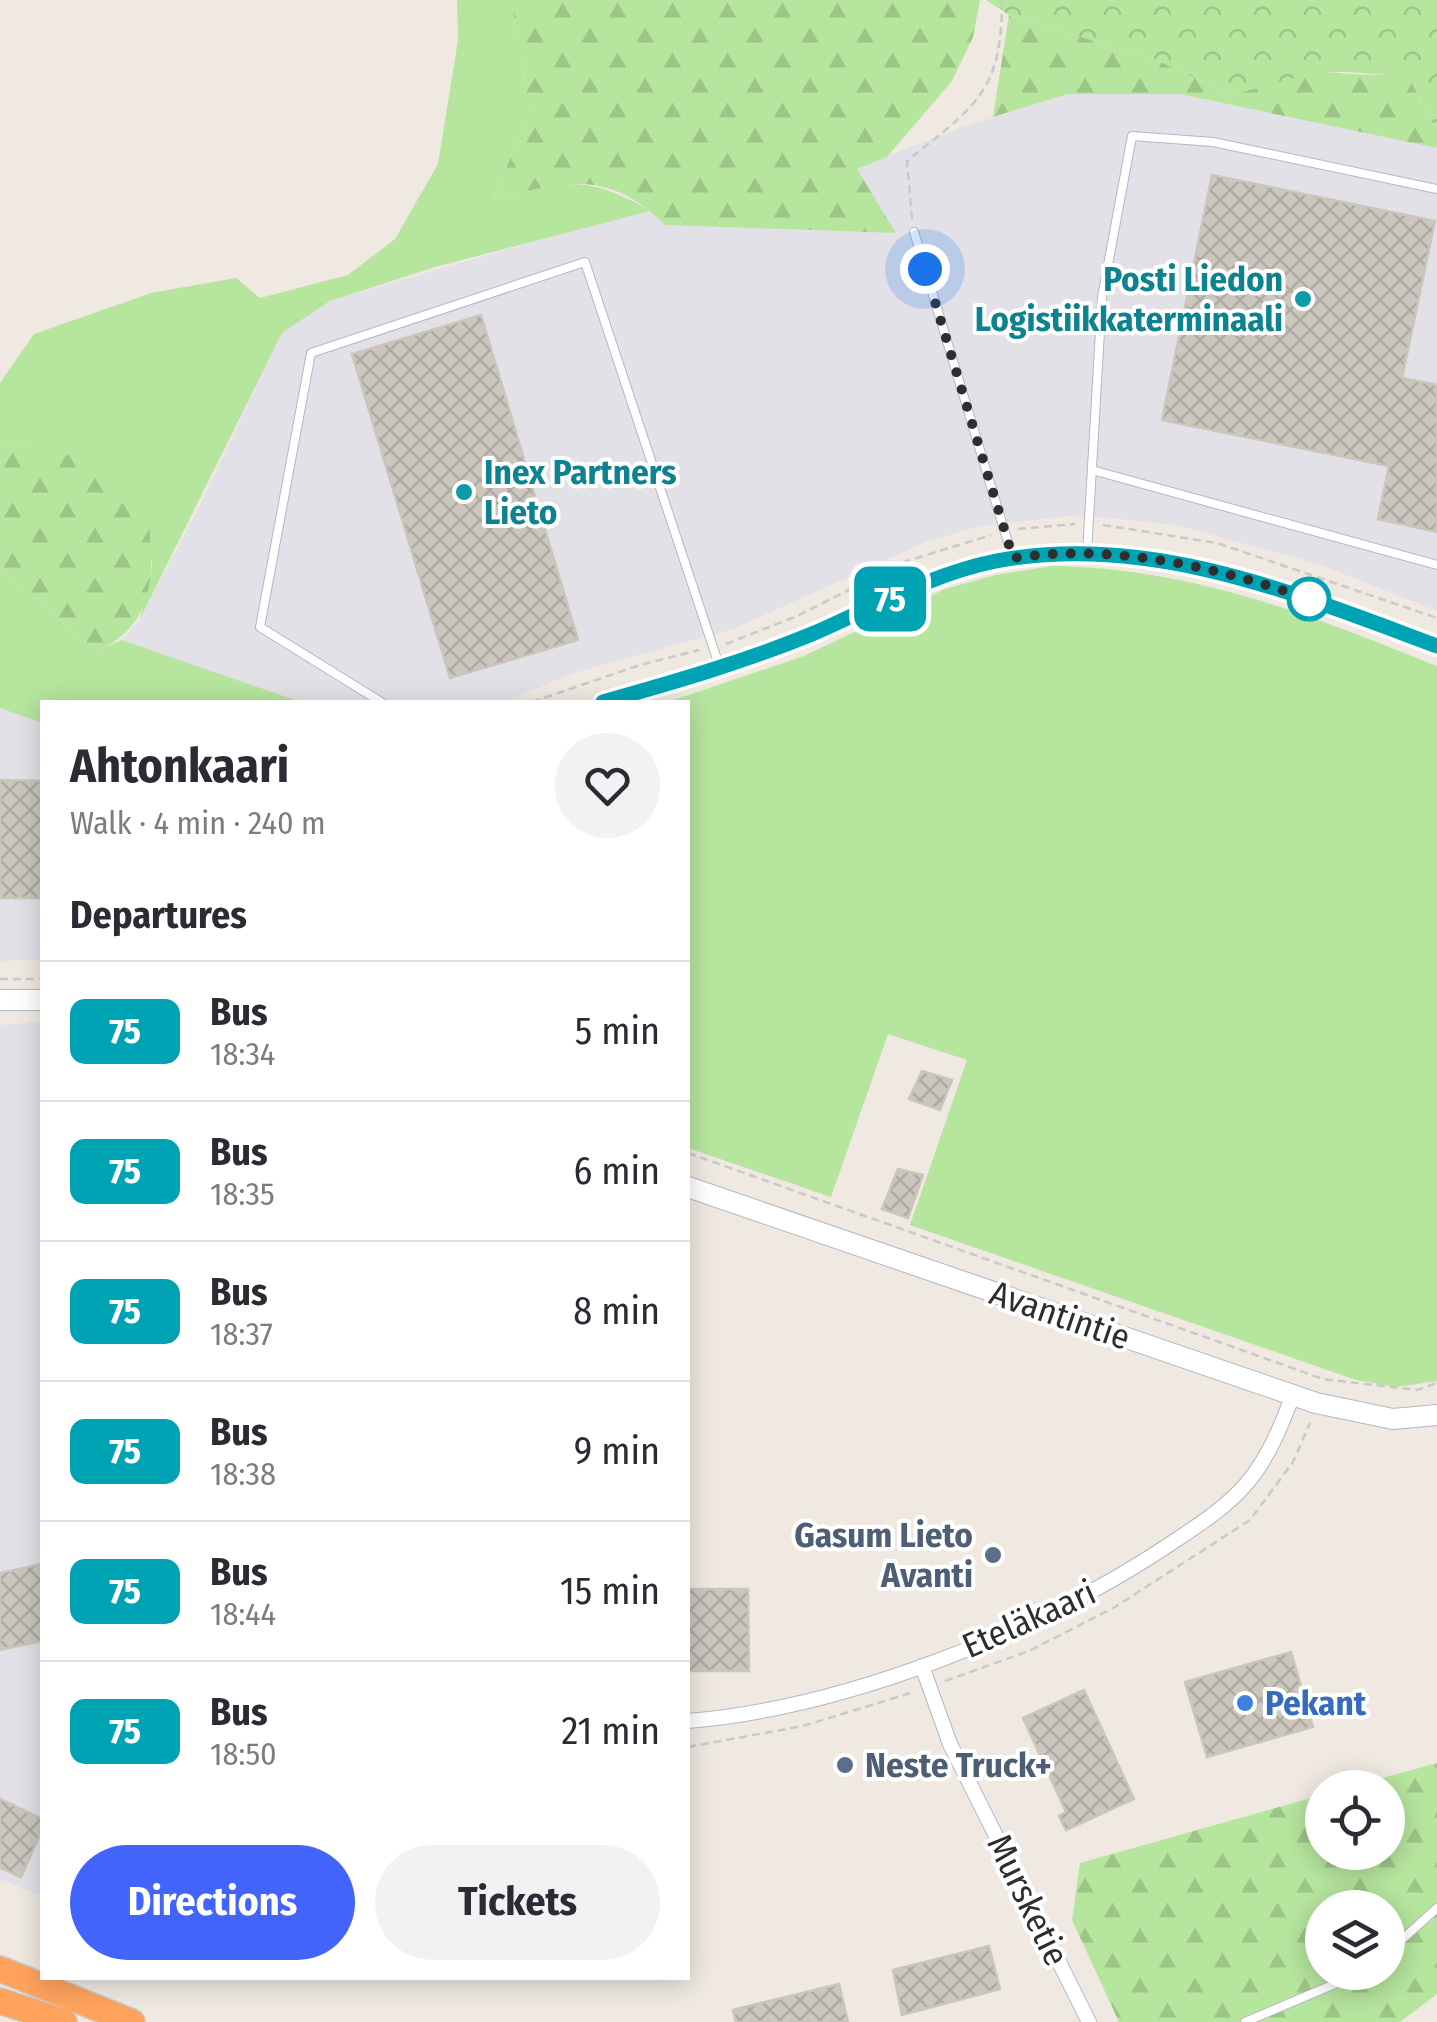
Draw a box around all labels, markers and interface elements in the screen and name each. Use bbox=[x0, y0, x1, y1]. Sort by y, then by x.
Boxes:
your location bbox=[900, 244, 950, 294]
place label: Posti Liedon Logistiikkaterminaali bbox=[975, 258, 1283, 340]
marker: Posti Liedon Logistiikkaterminaali bbox=[1292, 288, 1314, 310]
place label: Inex Partners Lieto bbox=[484, 451, 677, 533]
marker: Inex Partners Lieto bbox=[453, 481, 475, 503]
line badge: 75 bbox=[845, 566, 935, 632]
text: 75 bbox=[874, 578, 906, 620]
unlabelled marker bbox=[1288, 578, 1330, 620]
button: heart bbox=[555, 733, 660, 838]
text: Ahtonkaari bbox=[70, 737, 289, 795]
text: Walk · 4 min · 240 m bbox=[70, 804, 326, 842]
text: Departures bbox=[70, 892, 247, 938]
text: Bus bbox=[210, 989, 268, 1035]
text: 5 min bbox=[575, 1008, 660, 1054]
text: 75 bbox=[109, 1010, 141, 1052]
text: 18:34 bbox=[210, 1035, 275, 1073]
text: Bus bbox=[210, 1129, 268, 1175]
text: 6 min bbox=[573, 1148, 660, 1194]
text: 75 bbox=[109, 1150, 141, 1192]
text: 18:35 bbox=[210, 1175, 275, 1213]
text: Bus bbox=[210, 1269, 268, 1315]
street label: Avantintie bbox=[984, 1271, 1136, 1359]
text: 8 min bbox=[573, 1288, 660, 1334]
text: 75 bbox=[109, 1290, 141, 1332]
text: 18:37 bbox=[210, 1315, 273, 1353]
text: Bus bbox=[210, 1409, 268, 1455]
text: 9 min bbox=[574, 1428, 660, 1474]
text: 75 bbox=[109, 1430, 141, 1472]
text: 18:38 bbox=[210, 1455, 276, 1493]
place label: Gasum Lieto Avanti bbox=[794, 1514, 973, 1596]
marker: Gasum Lieto Avanti bbox=[982, 1544, 1004, 1566]
text: Bus bbox=[210, 1549, 268, 1595]
text: 15 min bbox=[560, 1568, 660, 1614]
text: 75 bbox=[109, 1570, 141, 1612]
street label: Eteläkaari bbox=[956, 1571, 1102, 1667]
text: 18:44 bbox=[210, 1595, 276, 1633]
place label: Pekant bbox=[1265, 1682, 1367, 1724]
text: Bus bbox=[210, 1689, 268, 1735]
marker: Pekant bbox=[1234, 1692, 1256, 1714]
text: 21 min bbox=[562, 1708, 660, 1754]
text: 75 bbox=[109, 1710, 141, 1752]
text: 18:50 bbox=[210, 1735, 277, 1773]
place label: Neste Truck+ bbox=[865, 1744, 1052, 1786]
marker: Neste Truck+ bbox=[834, 1754, 856, 1776]
map controls bbox=[1305, 1770, 1405, 1990]
button: locate bbox=[1305, 1770, 1405, 1870]
street label: Mursketie bbox=[978, 1828, 1078, 1972]
button: Directions bbox=[70, 1845, 355, 1960]
button: Tickets bbox=[375, 1845, 660, 1960]
button: layers bbox=[1305, 1890, 1405, 1990]

